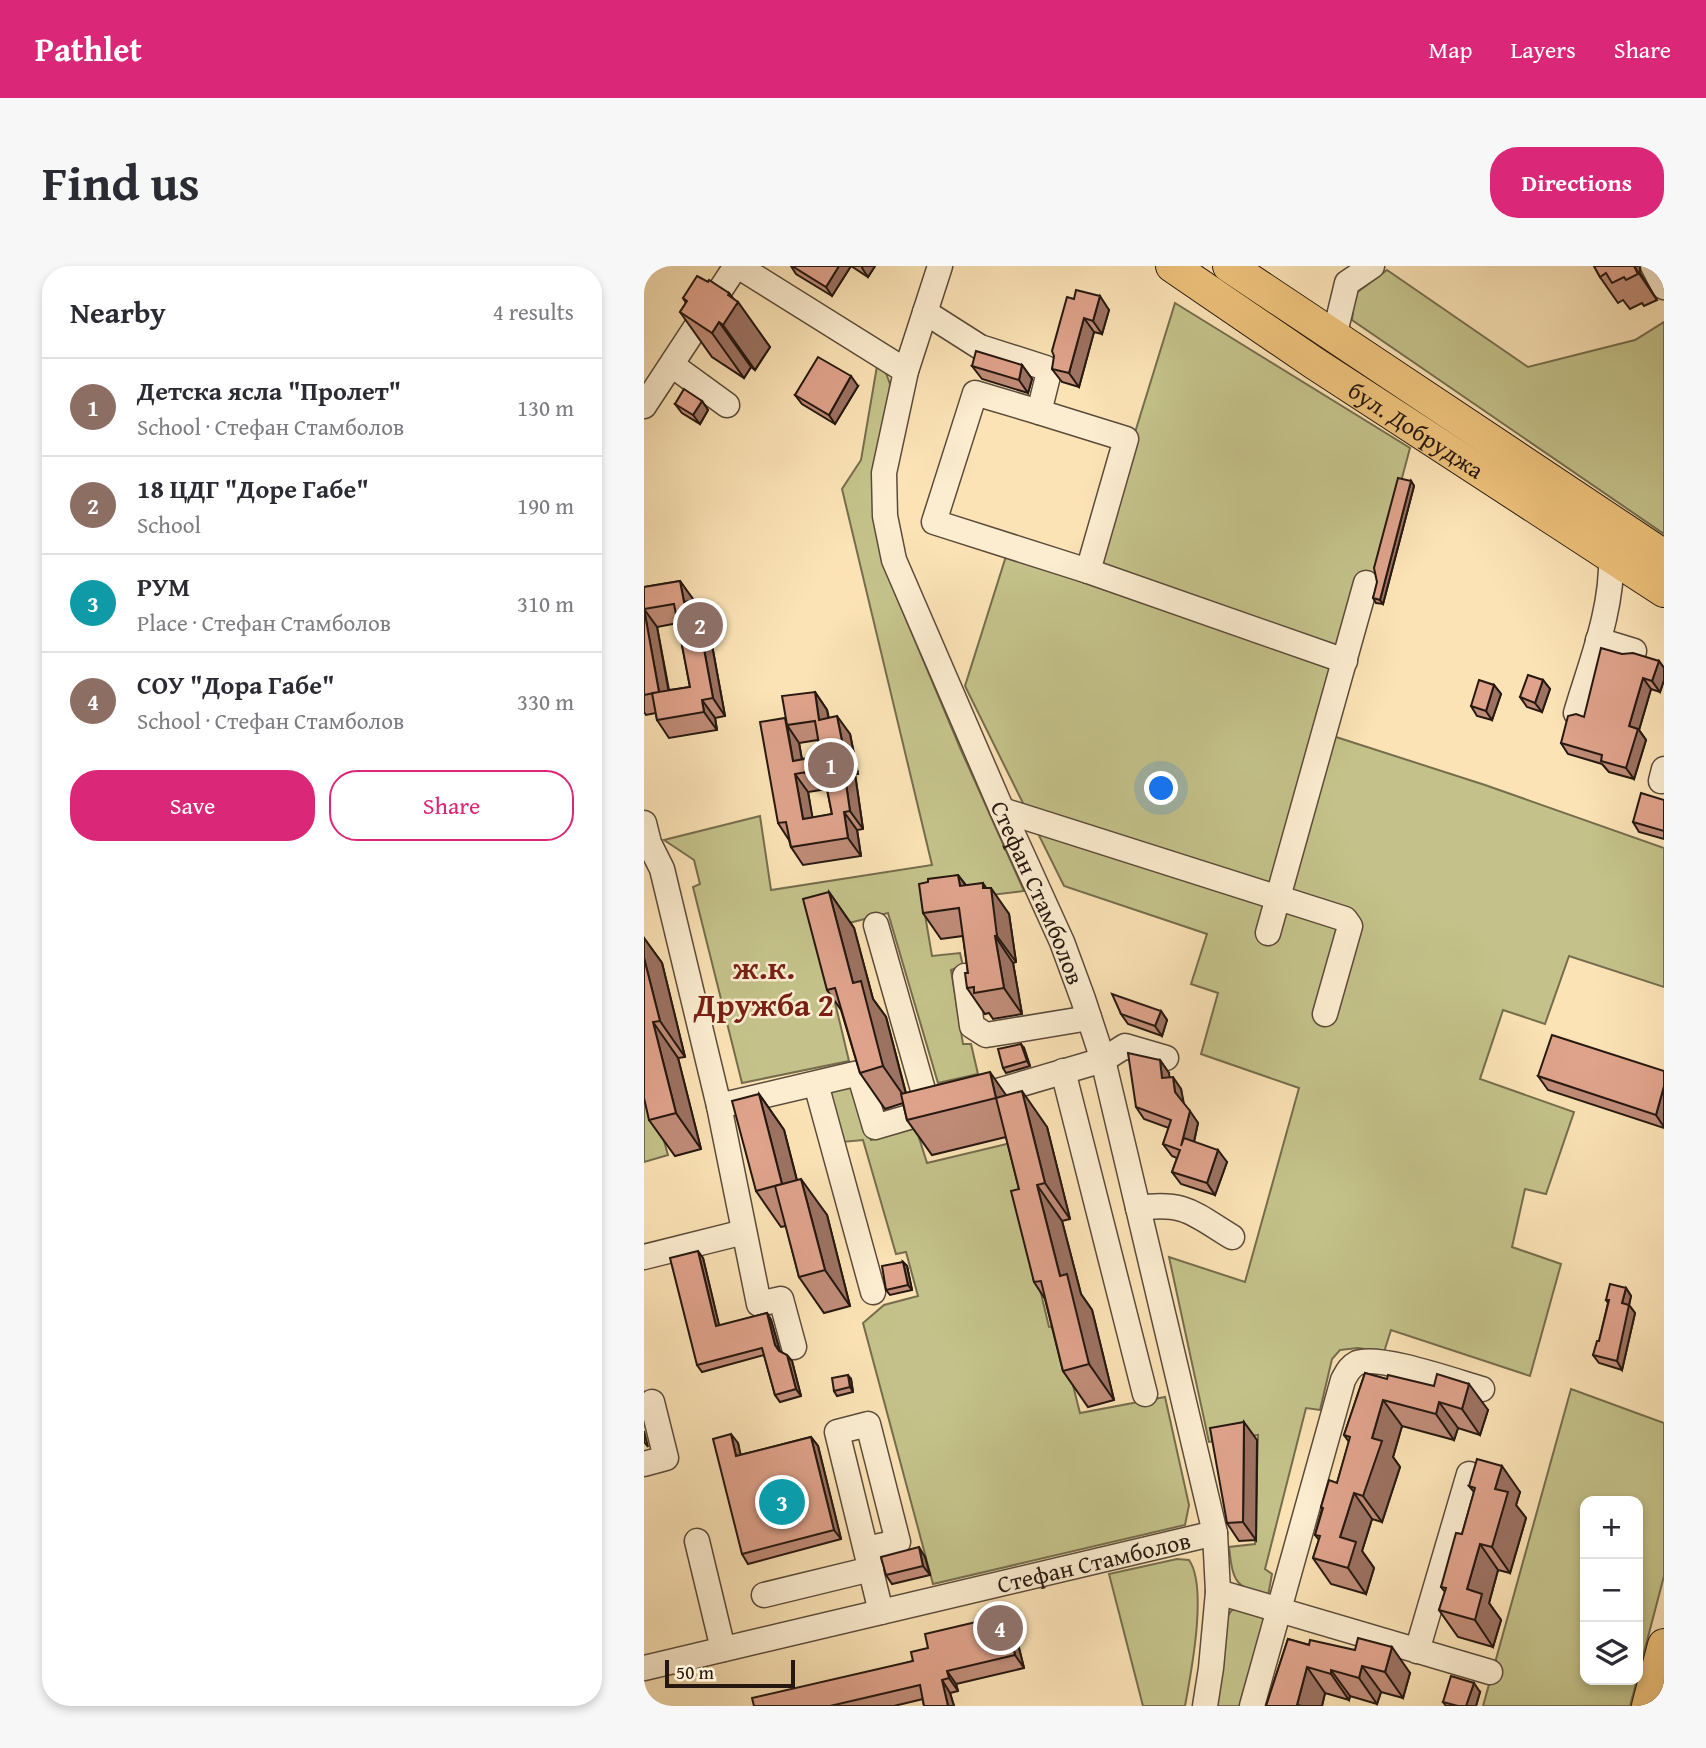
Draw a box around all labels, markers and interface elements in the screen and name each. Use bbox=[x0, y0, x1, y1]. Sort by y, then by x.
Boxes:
text: Pathlet bbox=[35, 25, 142, 73]
text: Map bbox=[1429, 32, 1472, 67]
text: Layers bbox=[1510, 32, 1576, 67]
text: Share bbox=[1614, 32, 1671, 67]
text: Find us bbox=[42, 146, 200, 218]
button: Directions bbox=[1490, 147, 1664, 218]
text: Nearby bbox=[70, 290, 166, 334]
text: 4 results bbox=[493, 295, 574, 328]
text: Детска ясла "Пролет" bbox=[137, 371, 401, 410]
street label: бул. Добруджа bbox=[1341, 372, 1492, 487]
text: 1 bbox=[87, 391, 99, 424]
text: 130 m bbox=[517, 391, 574, 424]
text: School · Стефан Стамболов bbox=[137, 410, 404, 443]
text: 18 ЦДГ "Доре Габе" bbox=[137, 469, 369, 508]
text: 2 bbox=[87, 489, 99, 522]
text: 190 m bbox=[517, 489, 574, 522]
text: School bbox=[137, 508, 201, 541]
text: РУМ bbox=[137, 567, 190, 606]
text: 3 bbox=[87, 587, 99, 620]
text: 310 m bbox=[517, 587, 574, 620]
pin: 2 bbox=[677, 599, 723, 651]
text: Place · Стефан Стамболов bbox=[137, 606, 391, 639]
text: СОУ "Дора Габе" bbox=[137, 665, 334, 704]
text: 4 bbox=[87, 685, 99, 718]
text: 330 m bbox=[517, 685, 574, 718]
text: School · Стефан Стамболов bbox=[137, 704, 404, 737]
pin: 1 bbox=[808, 739, 854, 791]
button: Save bbox=[70, 770, 315, 841]
button: Share bbox=[329, 770, 574, 841]
your location bbox=[1144, 771, 1178, 805]
street label: Стефан Стамболов bbox=[982, 795, 1094, 989]
district label: ж.к. Дружба 2 bbox=[693, 944, 834, 1028]
pin: 3 bbox=[759, 1476, 805, 1528]
map controls bbox=[1580, 1496, 1643, 1685]
button: + bbox=[1580, 1496, 1643, 1559]
street label: Стефан Стамболов bbox=[993, 1522, 1194, 1601]
button: − bbox=[1580, 1559, 1643, 1622]
pin: 4 bbox=[977, 1602, 1023, 1654]
button: layers bbox=[1580, 1622, 1643, 1685]
scale bar bbox=[665, 1657, 794, 1689]
text: 50 m bbox=[676, 1658, 714, 1686]

